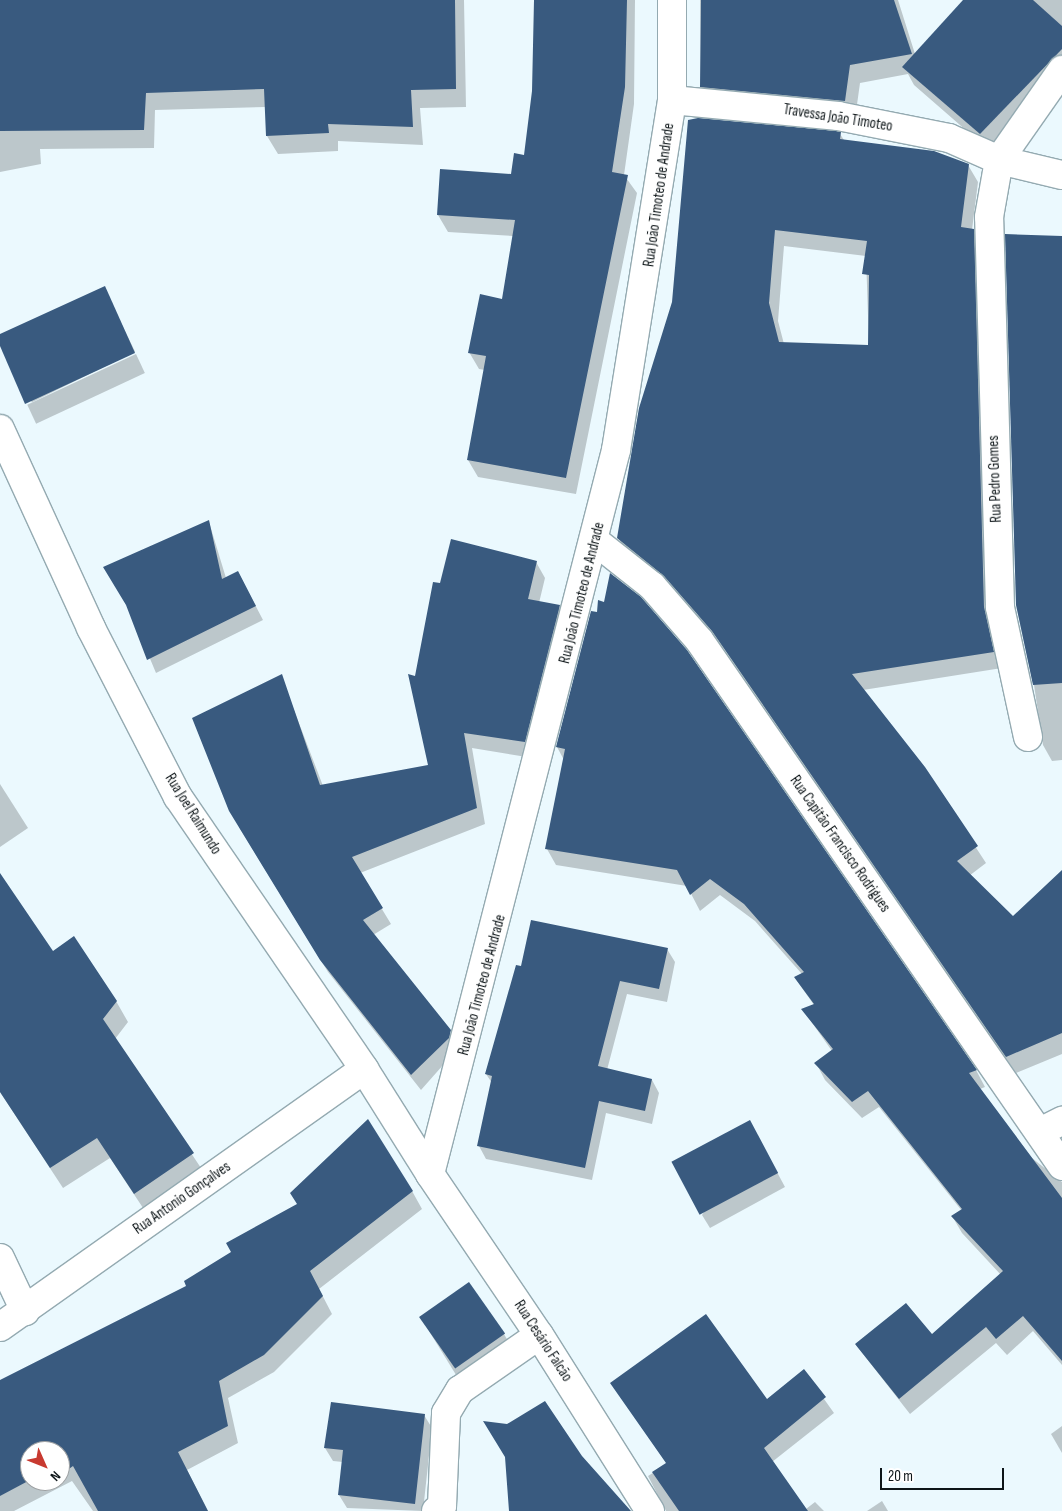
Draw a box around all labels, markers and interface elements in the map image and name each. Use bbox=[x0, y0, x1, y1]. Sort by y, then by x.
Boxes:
street label: Travessa João Timoteo bbox=[782, 100, 894, 136]
street label: Rua João Timoteo de Andrade bbox=[640, 122, 678, 268]
street label: Rua Pedro Gomes bbox=[984, 435, 1006, 523]
street label: Rua João Timoteo de Andrade bbox=[556, 520, 608, 666]
street label: Rua Joel Raimundo bbox=[161, 770, 225, 858]
street label: Rua Capitão Francisco Rodrigues bbox=[786, 772, 894, 916]
street label: Rua João Timoteo de Andrade bbox=[455, 913, 509, 1057]
street label: Rua Antonio Gonçalves bbox=[130, 1158, 234, 1238]
street label: Rua Cesário Falcão bbox=[510, 1297, 576, 1385]
north arrow bbox=[20, 1441, 70, 1491]
scale bar bbox=[882, 1458, 1006, 1490]
text: N bbox=[47, 1467, 64, 1485]
text: 20 m bbox=[888, 1467, 913, 1486]

